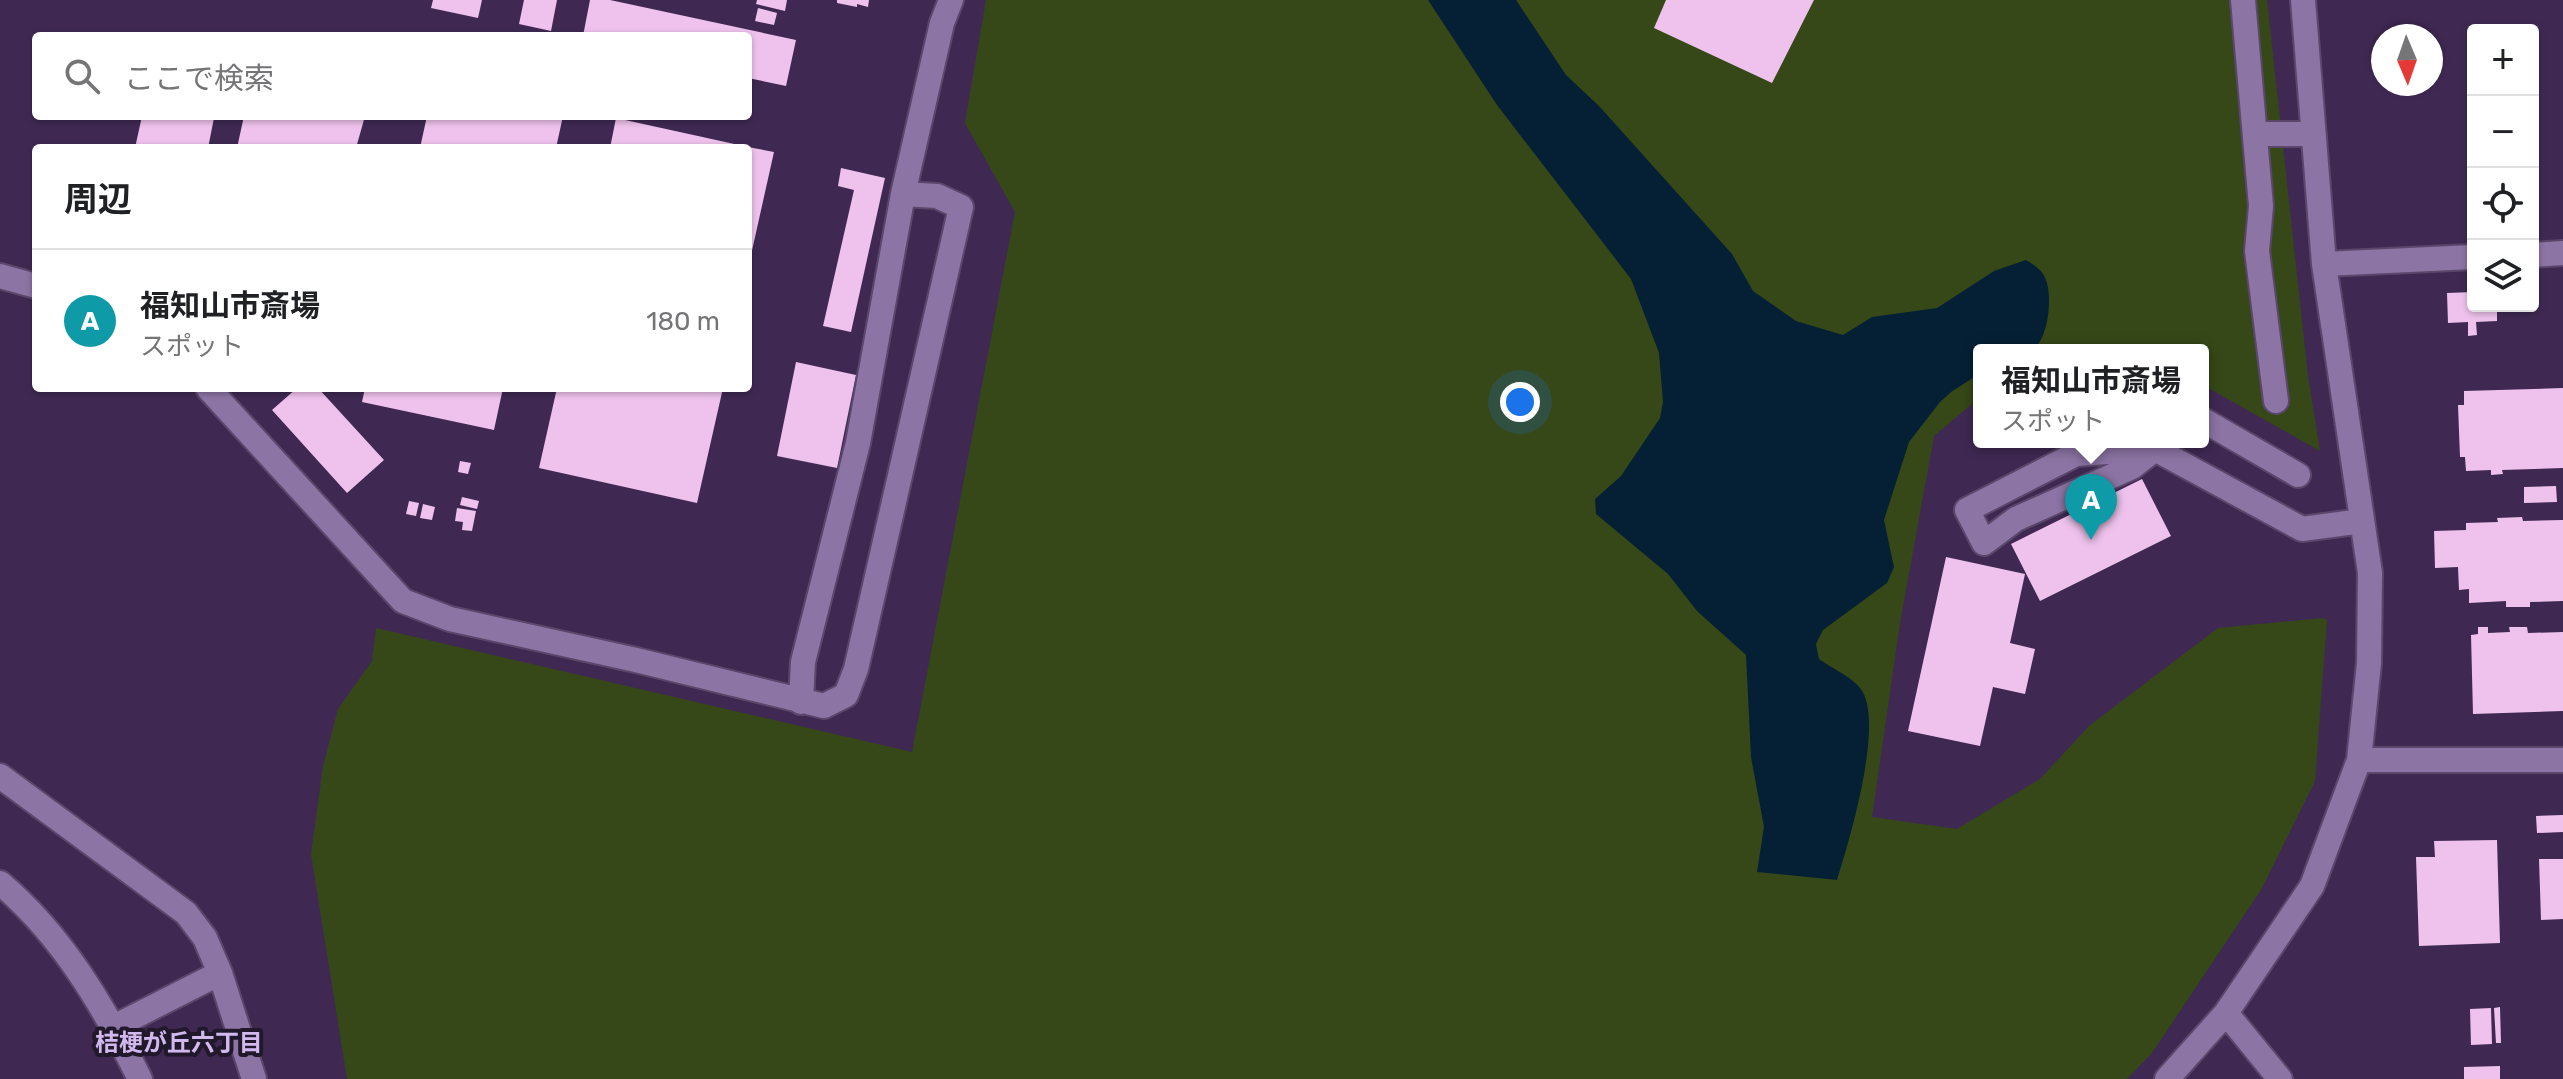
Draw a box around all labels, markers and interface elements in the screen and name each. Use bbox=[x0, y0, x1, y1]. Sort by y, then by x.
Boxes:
north arrow bbox=[2371, 24, 2443, 96]
map controls bbox=[2467, 24, 2539, 312]
button: + bbox=[2467, 24, 2539, 96]
search box bbox=[32, 32, 752, 120]
icon: search bbox=[60, 54, 104, 98]
text: ここで検索 bbox=[124, 61, 274, 97]
button: − bbox=[2467, 96, 2539, 168]
button: locate bbox=[2467, 168, 2539, 240]
text: 周辺 bbox=[64, 179, 132, 220]
button: layers bbox=[2467, 240, 2539, 312]
text: 福知山市斎場 bbox=[140, 288, 320, 324]
text: A bbox=[81, 306, 99, 337]
text: 180 m bbox=[646, 306, 720, 337]
text: スポット bbox=[140, 331, 244, 362]
popup bbox=[1973, 344, 2209, 448]
text: 福知山市斎場 bbox=[2001, 363, 2181, 399]
your location bbox=[1500, 382, 1540, 422]
text: スポット bbox=[2001, 406, 2105, 437]
pin: A bbox=[2065, 474, 2117, 540]
district label: 桔梗が丘六丁目 bbox=[95, 1029, 263, 1057]

